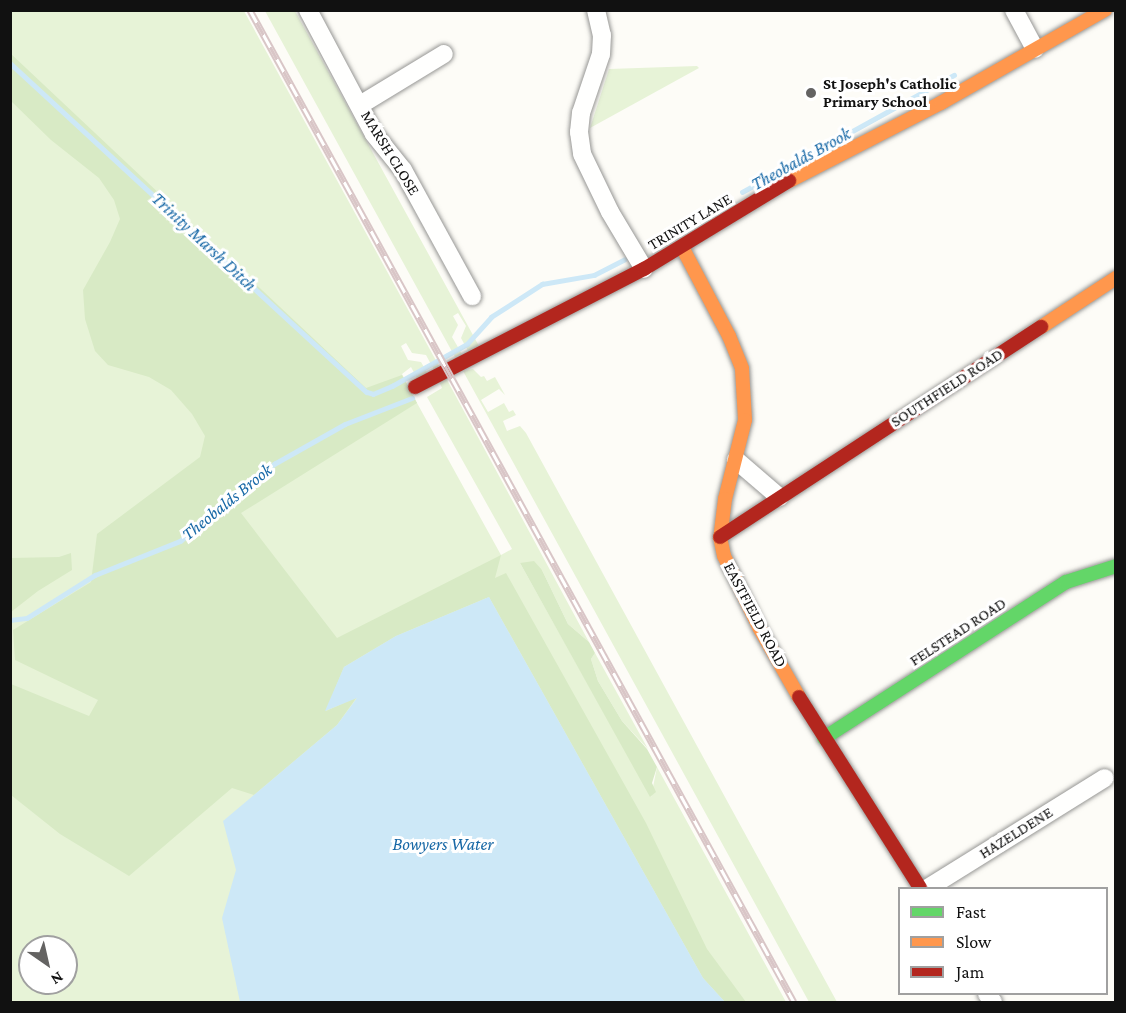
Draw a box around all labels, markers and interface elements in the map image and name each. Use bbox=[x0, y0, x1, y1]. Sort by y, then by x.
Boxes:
place label: St Joseph's Catholic Primary School bbox=[823, 74, 957, 112]
marker: St Joseph's Catholic Primary School bbox=[804, 86, 818, 100]
street label: MARSH CLOSE bbox=[356, 107, 424, 199]
water label: Theobalds Brook bbox=[748, 123, 854, 195]
water label: Trinity Marsh Ditch bbox=[147, 188, 261, 296]
street label: TRINITY LANE bbox=[645, 190, 735, 254]
street label: SOUTHFIELD ROAD bbox=[887, 345, 1007, 431]
water label: Theobalds Brook bbox=[177, 459, 277, 545]
street label: EASTFIELD ROAD bbox=[719, 559, 791, 671]
street label: FELSTEAD ROAD bbox=[906, 594, 1010, 670]
street label: HAZELDENE bbox=[976, 803, 1056, 863]
water label: Bowyers Water bbox=[392, 833, 494, 855]
legend bbox=[898, 887, 1108, 995]
text: Fast bbox=[956, 902, 986, 922]
text: Slow bbox=[956, 932, 991, 952]
north arrow bbox=[18, 935, 78, 995]
text: Jam bbox=[956, 962, 984, 982]
text: N bbox=[48, 969, 67, 989]

